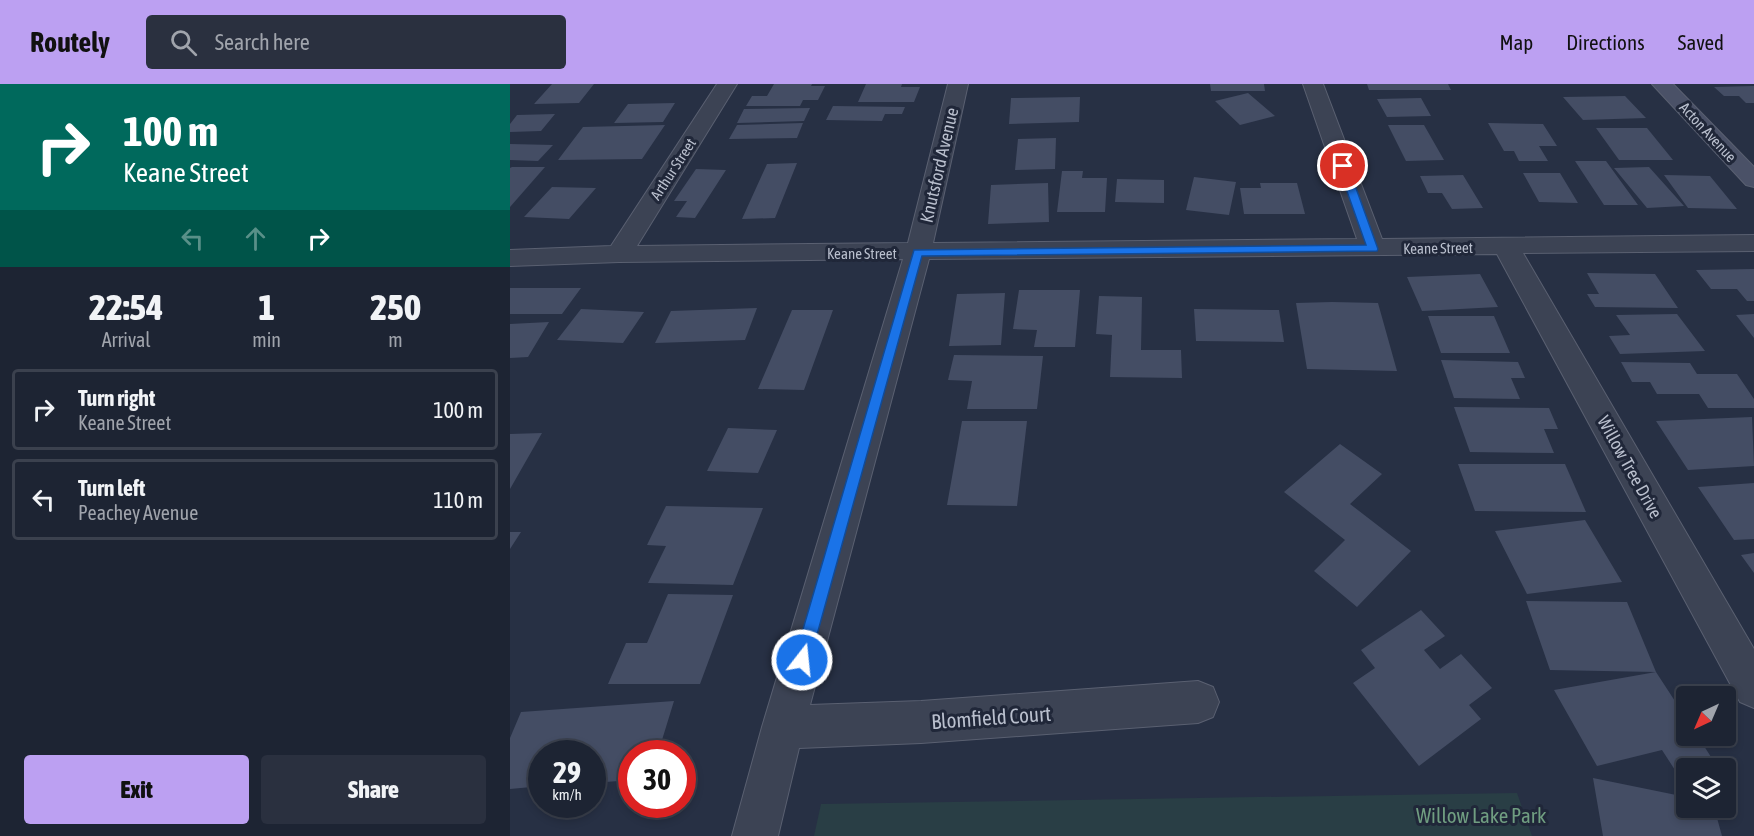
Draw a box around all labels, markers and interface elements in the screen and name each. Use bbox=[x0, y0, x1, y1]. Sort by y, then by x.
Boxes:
search box bbox=[146, 15, 566, 69]
text: Routely bbox=[30, 26, 110, 58]
icon: search bbox=[167, 26, 200, 59]
text: Search here bbox=[215, 29, 310, 55]
text: Map bbox=[1499, 30, 1533, 54]
text: Directions bbox=[1566, 30, 1645, 54]
text: Saved bbox=[1678, 30, 1724, 54]
street label: Acton Avenue bbox=[1676, 99, 1740, 165]
street label: Knutsford Avenue bbox=[916, 105, 962, 225]
text: 100 m bbox=[123, 107, 218, 155]
icon: right bbox=[24, 108, 102, 186]
street label: Arthur Street bbox=[647, 135, 699, 203]
pin bbox=[1317, 140, 1368, 191]
icon: arrive bbox=[1326, 149, 1359, 182]
text: Keane Street bbox=[123, 157, 249, 188]
icon: left bbox=[176, 222, 209, 255]
icon: ahead bbox=[239, 222, 272, 255]
icon: right bbox=[302, 222, 335, 255]
street label: Keane Street bbox=[1403, 239, 1473, 257]
street label: Keane Street bbox=[827, 245, 897, 262]
text: 22:54 bbox=[89, 286, 163, 328]
text: 1 bbox=[258, 286, 275, 328]
text: 250 bbox=[370, 286, 421, 328]
text: Arrival bbox=[102, 328, 151, 351]
text: min bbox=[252, 328, 281, 351]
text: m bbox=[388, 328, 403, 351]
text: Turn right bbox=[78, 385, 155, 411]
icon: right bbox=[27, 393, 60, 426]
text: 100 m bbox=[433, 397, 483, 423]
text: Keane Street bbox=[78, 411, 171, 434]
street label: Willow Tree Drive bbox=[1593, 412, 1667, 522]
text: Turn left bbox=[78, 475, 145, 501]
icon: left bbox=[27, 483, 60, 516]
text: 110 m bbox=[433, 487, 483, 513]
text: Peachey Avenue bbox=[78, 501, 198, 524]
position arrow bbox=[770, 628, 834, 692]
north arrow bbox=[1676, 686, 1736, 746]
map controls bbox=[1676, 686, 1736, 818]
street label: Blomfield Court bbox=[930, 701, 1052, 733]
speed limit sign: 30 bbox=[618, 740, 696, 818]
button: Exit bbox=[24, 755, 249, 824]
button: Share bbox=[261, 755, 486, 824]
text: 29 bbox=[553, 755, 581, 789]
button: layers bbox=[1676, 758, 1736, 818]
text: km/h bbox=[552, 786, 582, 803]
park label: Willow Lake Park bbox=[1416, 803, 1546, 827]

